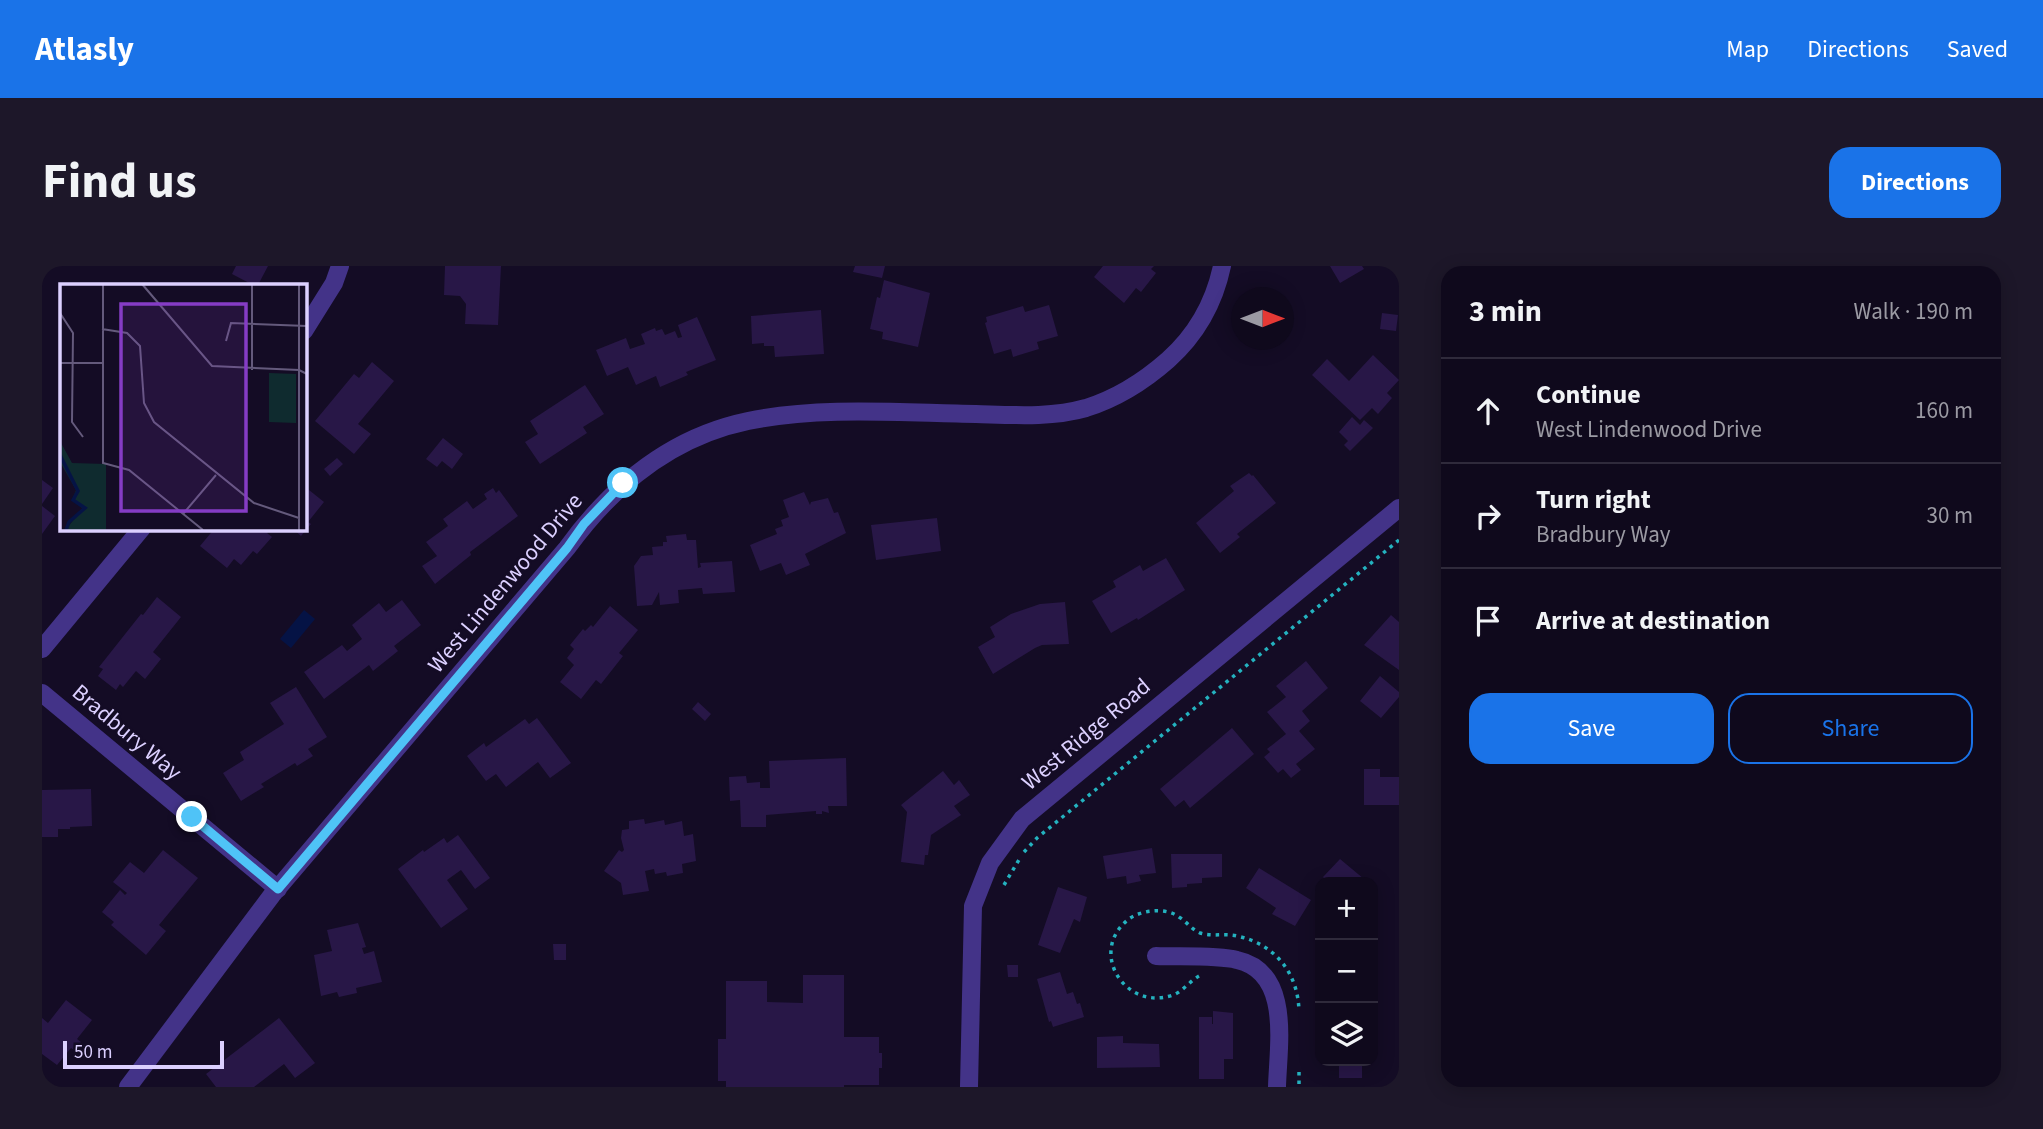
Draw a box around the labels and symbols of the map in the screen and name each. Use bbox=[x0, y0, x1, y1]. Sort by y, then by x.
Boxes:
inset map bbox=[60, 284, 306, 530]
north arrow bbox=[1231, 287, 1294, 350]
route start bbox=[607, 467, 638, 498]
street label: West Lindenwood Drive bbox=[420, 486, 590, 680]
street label: West Ridge Road bbox=[1014, 670, 1158, 798]
street label: Bradbury Way bbox=[65, 676, 189, 788]
route end bbox=[176, 801, 207, 832]
scale bar bbox=[63, 1038, 224, 1070]

